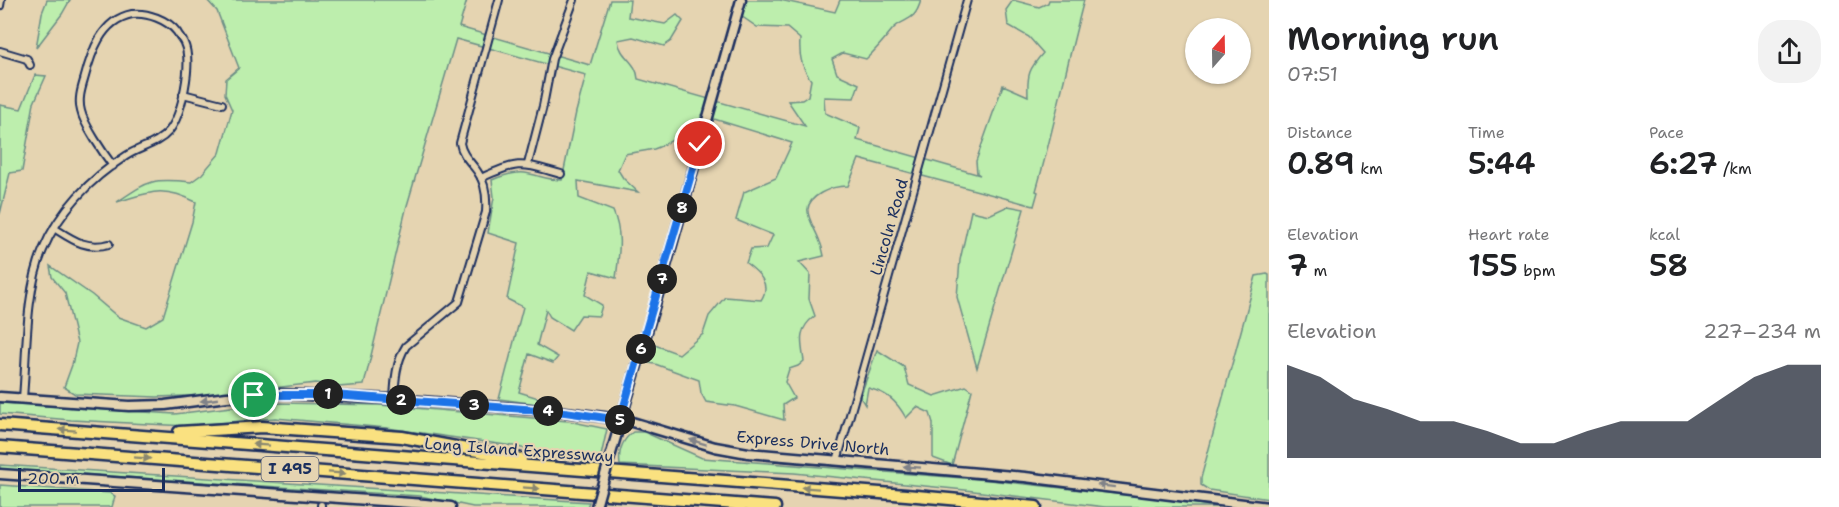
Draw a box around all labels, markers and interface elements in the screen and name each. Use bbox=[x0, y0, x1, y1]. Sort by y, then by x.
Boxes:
text: Morning run bbox=[1287, 16, 1499, 61]
north arrow bbox=[1185, 18, 1251, 84]
map controls bbox=[1185, 18, 1251, 84]
button: share bbox=[1758, 20, 1821, 83]
text: 07:51 bbox=[1287, 61, 1338, 87]
pin bbox=[674, 118, 725, 169]
text: Distance bbox=[1287, 122, 1353, 143]
text: Time bbox=[1468, 122, 1505, 143]
text: Pace bbox=[1649, 122, 1684, 143]
icon: check bbox=[683, 127, 716, 160]
text: 0.89 bbox=[1287, 143, 1355, 184]
text: 5:44 bbox=[1468, 143, 1536, 184]
text: 6:27 bbox=[1649, 143, 1718, 184]
text: km bbox=[1355, 158, 1383, 179]
text: /km bbox=[1718, 158, 1752, 179]
street label: Lincoln Road bbox=[865, 176, 913, 278]
pin: 8 bbox=[667, 193, 697, 223]
text: 8 bbox=[676, 197, 688, 218]
text: Elevation bbox=[1287, 224, 1359, 245]
text: Heart rate bbox=[1468, 224, 1550, 245]
text: kcal bbox=[1649, 224, 1680, 245]
text: 7 bbox=[1287, 245, 1308, 286]
text: 155 bbox=[1468, 245, 1518, 286]
text: 58 bbox=[1649, 245, 1688, 286]
text: m bbox=[1308, 260, 1327, 281]
text: bpm bbox=[1518, 260, 1555, 281]
pin: 7 bbox=[647, 264, 677, 294]
text: 7 bbox=[656, 268, 668, 289]
text: Elevation bbox=[1287, 318, 1377, 344]
text: 227–234 m bbox=[1703, 318, 1821, 344]
pin: 6 bbox=[626, 334, 656, 364]
text: 6 bbox=[635, 338, 647, 359]
pin bbox=[228, 369, 279, 420]
icon: arrive bbox=[237, 378, 270, 411]
pin: 1 bbox=[313, 379, 343, 409]
text: 1 bbox=[324, 383, 332, 404]
pin: 2 bbox=[386, 385, 416, 415]
text: 2 bbox=[395, 389, 407, 410]
pin: 3 bbox=[459, 390, 489, 420]
text: 3 bbox=[468, 394, 480, 415]
one-way arrow bbox=[200, 395, 219, 404]
pin: 4 bbox=[533, 396, 563, 426]
text: 4 bbox=[542, 400, 554, 421]
pin: 5 bbox=[605, 405, 635, 435]
text: 5 bbox=[615, 409, 625, 430]
one-way arrow bbox=[57, 425, 76, 435]
street label: Express Drive North bbox=[736, 426, 890, 460]
street label: Long Island Expressway bbox=[424, 433, 614, 467]
one-way arrow bbox=[689, 436, 707, 446]
one-way arrow bbox=[252, 440, 271, 450]
one-way arrow bbox=[133, 453, 152, 463]
road number: I 495 bbox=[262, 457, 318, 481]
one-way arrow bbox=[902, 462, 921, 472]
scale bar bbox=[18, 465, 165, 492]
text: 200 m bbox=[27, 468, 79, 489]
one-way arrow bbox=[327, 468, 346, 478]
one-way arrow bbox=[1096, 481, 1115, 491]
one-way arrow bbox=[521, 483, 540, 493]
one-way arrow bbox=[801, 483, 820, 493]

